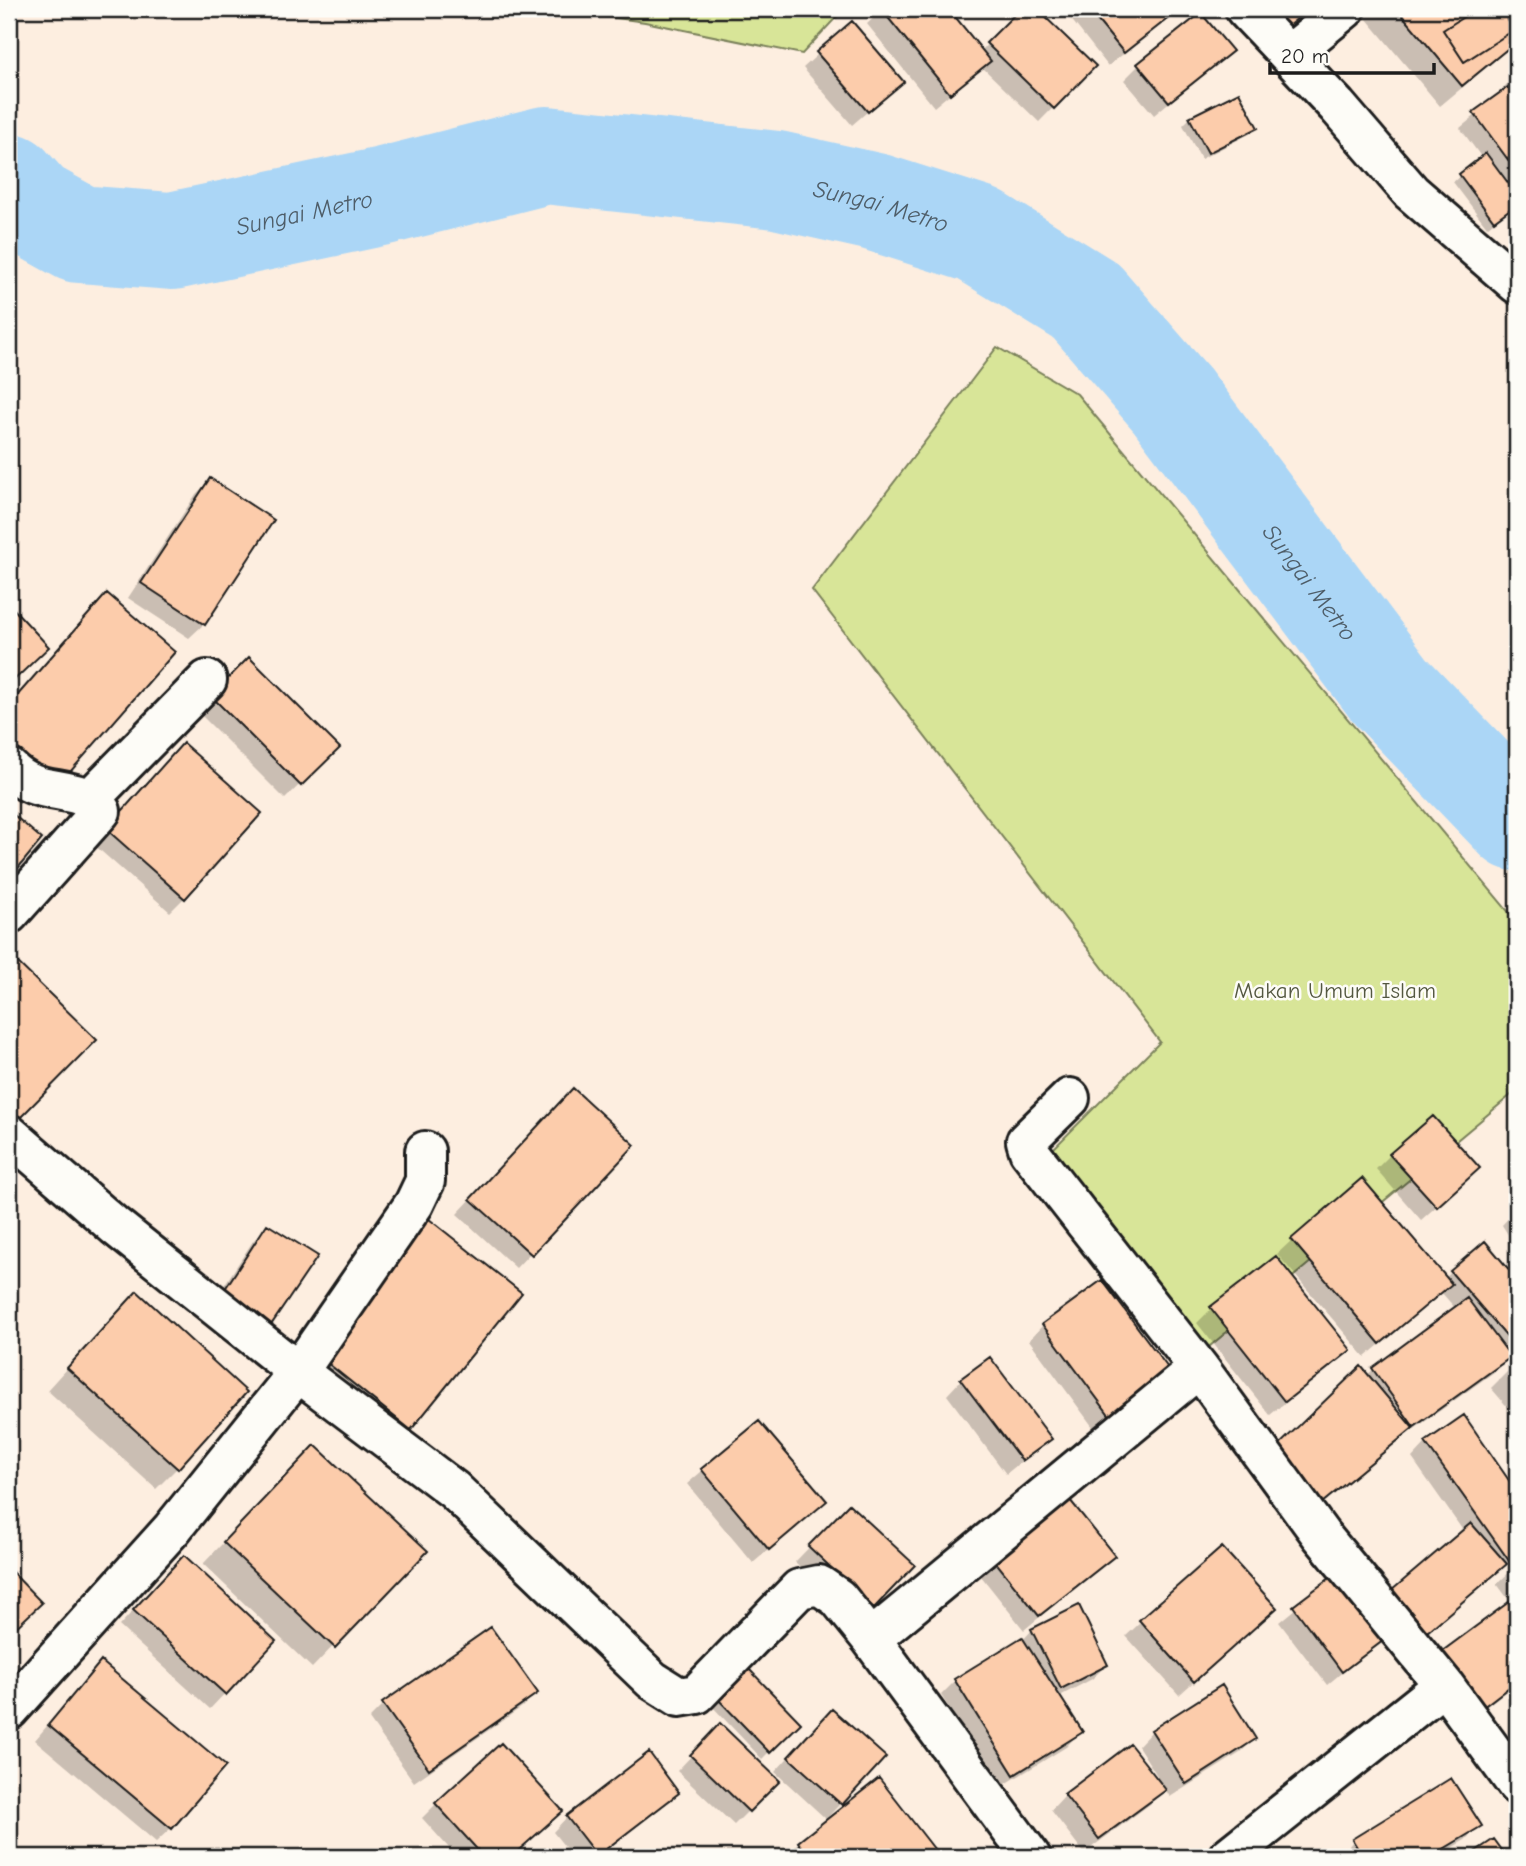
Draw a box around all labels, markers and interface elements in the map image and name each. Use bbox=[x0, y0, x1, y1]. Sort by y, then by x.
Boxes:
scale bar bbox=[1270, 32, 1435, 76]
text: 20 m bbox=[1281, 44, 1329, 68]
water label: Sungai Metro bbox=[811, 175, 952, 238]
water label: Sungai Metro bbox=[234, 185, 375, 241]
water label: Sungai Metro bbox=[1257, 519, 1362, 647]
park label: Makan Umum Islam bbox=[1234, 977, 1436, 1004]

